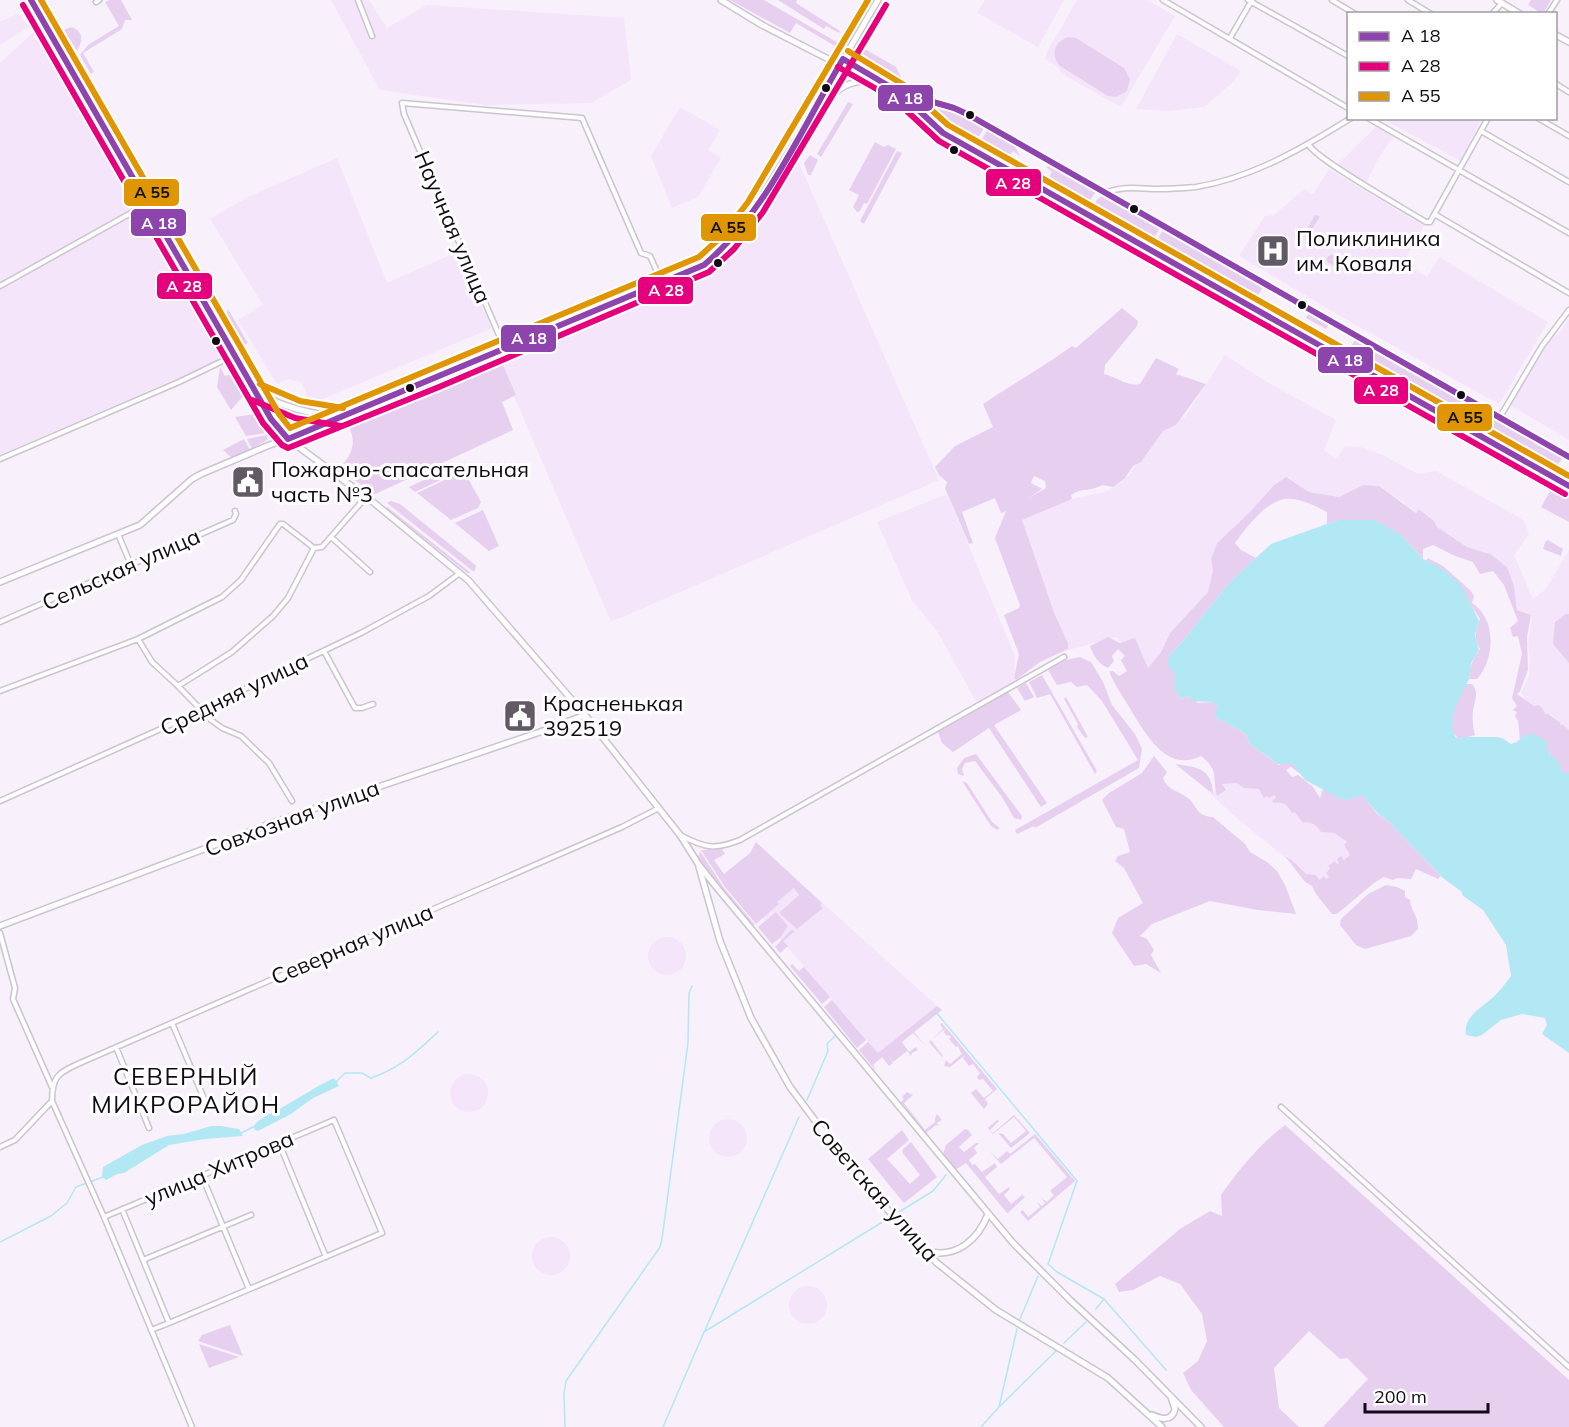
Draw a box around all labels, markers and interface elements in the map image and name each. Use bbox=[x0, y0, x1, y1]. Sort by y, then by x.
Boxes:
legend bbox=[1347, 12, 1557, 120]
text: А 18 bbox=[1401, 24, 1441, 47]
text: А 28 bbox=[1401, 54, 1441, 77]
unlabelled marker bbox=[820, 82, 832, 94]
line badge: А 18 bbox=[877, 84, 934, 112]
text: А 55 bbox=[1401, 84, 1441, 107]
text: А 18 bbox=[887, 88, 923, 108]
unlabelled marker bbox=[964, 109, 976, 121]
unlabelled marker bbox=[948, 144, 960, 156]
street label: Научная улица bbox=[408, 146, 498, 308]
line badge: А 28 bbox=[985, 168, 1042, 197]
text: А 28 bbox=[995, 173, 1031, 193]
line badge: А 55 bbox=[123, 178, 180, 207]
text: А 55 bbox=[134, 182, 170, 202]
unlabelled marker bbox=[1128, 203, 1140, 215]
line badge: А 18 bbox=[130, 208, 187, 237]
text: А 18 bbox=[141, 213, 177, 233]
line badge: А 55 bbox=[700, 213, 757, 242]
text: А 55 bbox=[710, 217, 746, 237]
place label: Поликлиника им. Коваля bbox=[1296, 224, 1441, 277]
hospital icon: Поликлиника им. Коваля bbox=[1255, 233, 1291, 269]
unlabelled marker bbox=[712, 257, 724, 269]
line badge: А 28 bbox=[156, 272, 213, 300]
text: А 28 bbox=[166, 276, 202, 296]
line badge: А 28 bbox=[637, 276, 694, 305]
text: А 28 bbox=[648, 280, 684, 300]
unlabelled marker bbox=[1296, 299, 1308, 311]
line badge: А 18 bbox=[500, 324, 557, 353]
text: А 18 bbox=[511, 328, 547, 348]
unlabelled marker bbox=[210, 335, 222, 347]
line badge: А 18 bbox=[1317, 346, 1374, 374]
text: А 18 bbox=[1327, 350, 1363, 370]
line badge: А 28 bbox=[1353, 376, 1409, 405]
text: А 28 bbox=[1363, 380, 1399, 400]
unlabelled marker bbox=[404, 382, 416, 394]
unlabelled marker bbox=[1455, 389, 1467, 401]
line badge: А 55 bbox=[1436, 403, 1493, 432]
text: А 55 bbox=[1447, 407, 1483, 427]
place label: Пожарно-спасательная часть №3 bbox=[271, 455, 529, 508]
public building icon: Пожарно-спасательная часть №3 bbox=[230, 464, 266, 500]
street label: Сельская улица bbox=[38, 522, 204, 616]
street label: Средняя улица bbox=[155, 646, 313, 742]
place label: Красненькая 392519 bbox=[543, 689, 683, 742]
public building icon: Красненькая 392519 bbox=[502, 698, 538, 734]
street label: Совхозная улица bbox=[201, 773, 383, 863]
street label: Северная улица bbox=[267, 897, 437, 991]
district label: СЕВЕРНЫЙ МИКРОРАЙОН bbox=[91, 1061, 281, 1119]
street label: Советская улица bbox=[805, 1113, 945, 1267]
street label: улица Хитрова bbox=[140, 1124, 298, 1212]
scale bar bbox=[1365, 1376, 1488, 1414]
text: 200 m bbox=[1374, 1385, 1427, 1408]

